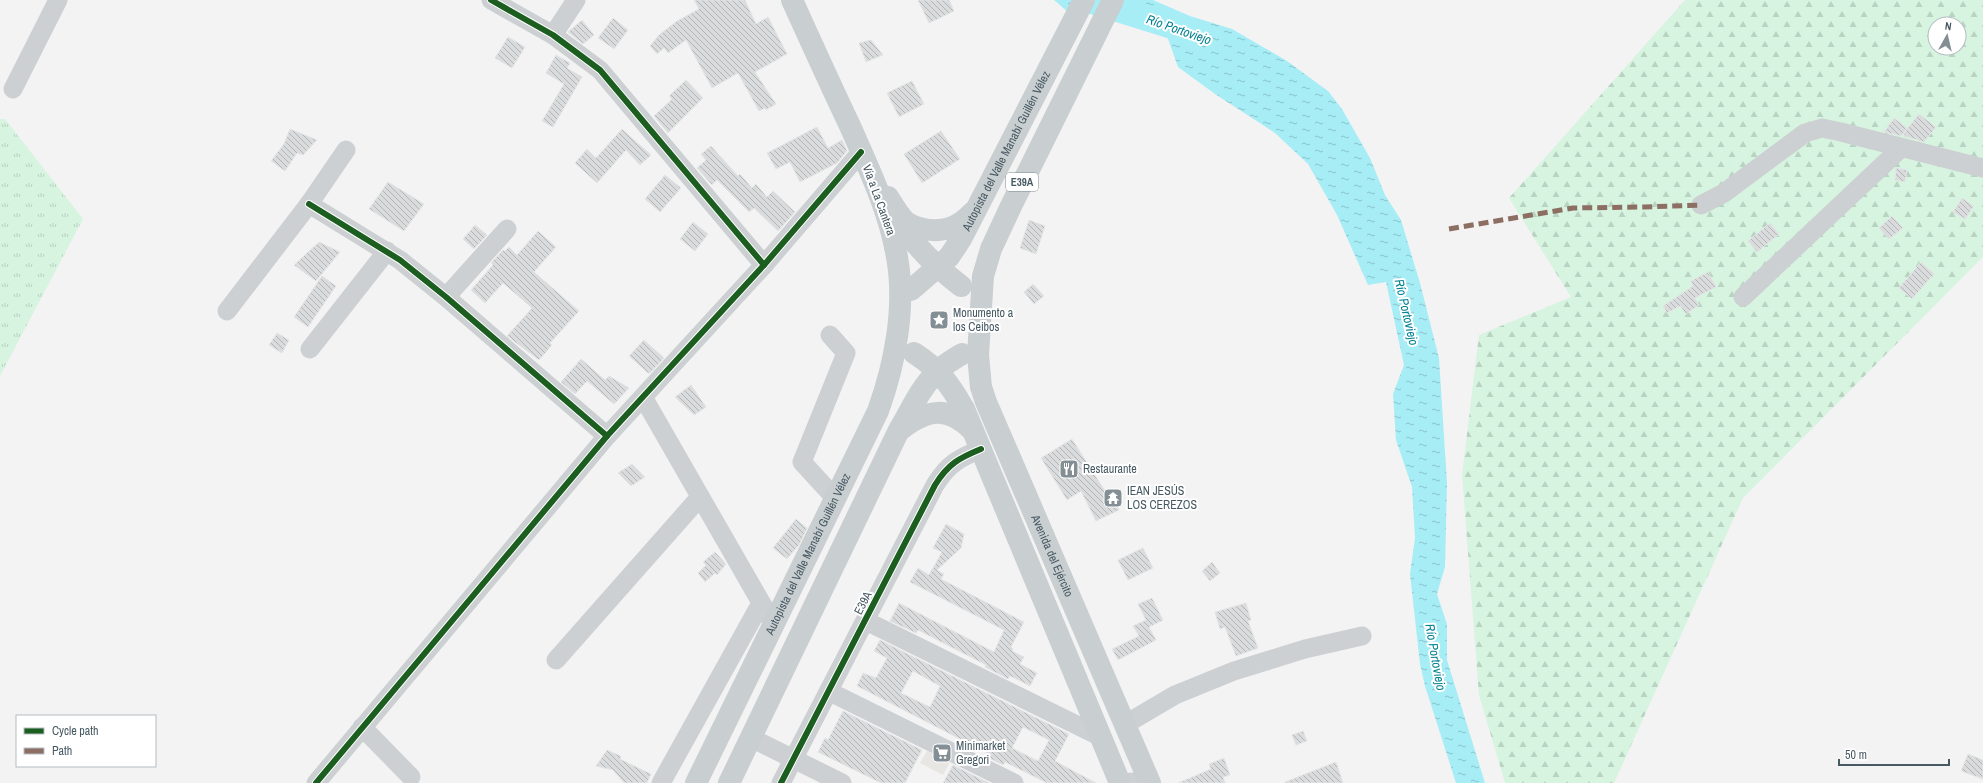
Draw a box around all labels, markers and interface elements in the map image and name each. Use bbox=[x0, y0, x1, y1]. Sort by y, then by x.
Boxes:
water label: Río Portoviejo bbox=[1144, 10, 1214, 49]
north arrow bbox=[1927, 16, 1967, 56]
text: N bbox=[1944, 19, 1953, 33]
street label: Autopista del Valle Manabí Guillén Vélez bbox=[958, 68, 1054, 235]
street label: Vía a La Cantera bbox=[859, 162, 899, 238]
road number: E39A bbox=[1006, 173, 1038, 191]
water label: Río Portoviejo bbox=[1391, 277, 1422, 347]
place label: Monumento a los Ceibos bbox=[953, 305, 1014, 335]
place icon: Monumento a los Ceibos bbox=[928, 309, 950, 331]
restaurant icon: Restaurante bbox=[1058, 458, 1080, 480]
place label: Restaurante bbox=[1083, 461, 1137, 477]
street label: Autopista del Valle Manabí Guillén Vélez bbox=[761, 470, 854, 638]
place label: IEAN JESÚS LOS CEREZOS bbox=[1127, 483, 1197, 513]
temple icon: IEAN JESÚS LOS CEREZOS bbox=[1102, 487, 1124, 509]
street label: Avenida del Ejército bbox=[1027, 511, 1077, 599]
street label: E39A bbox=[850, 588, 876, 617]
water label: Río Portoviejo bbox=[1421, 622, 1450, 692]
legend bbox=[16, 715, 156, 767]
text: Cycle path bbox=[52, 723, 99, 739]
place label: Minimarket Gregori bbox=[956, 738, 1005, 768]
scale bar bbox=[1839, 741, 1949, 767]
supermarket icon: Minimarket Gregori bbox=[931, 742, 953, 764]
text: Path bbox=[52, 743, 72, 759]
text: 50 m bbox=[1845, 747, 1867, 763]

